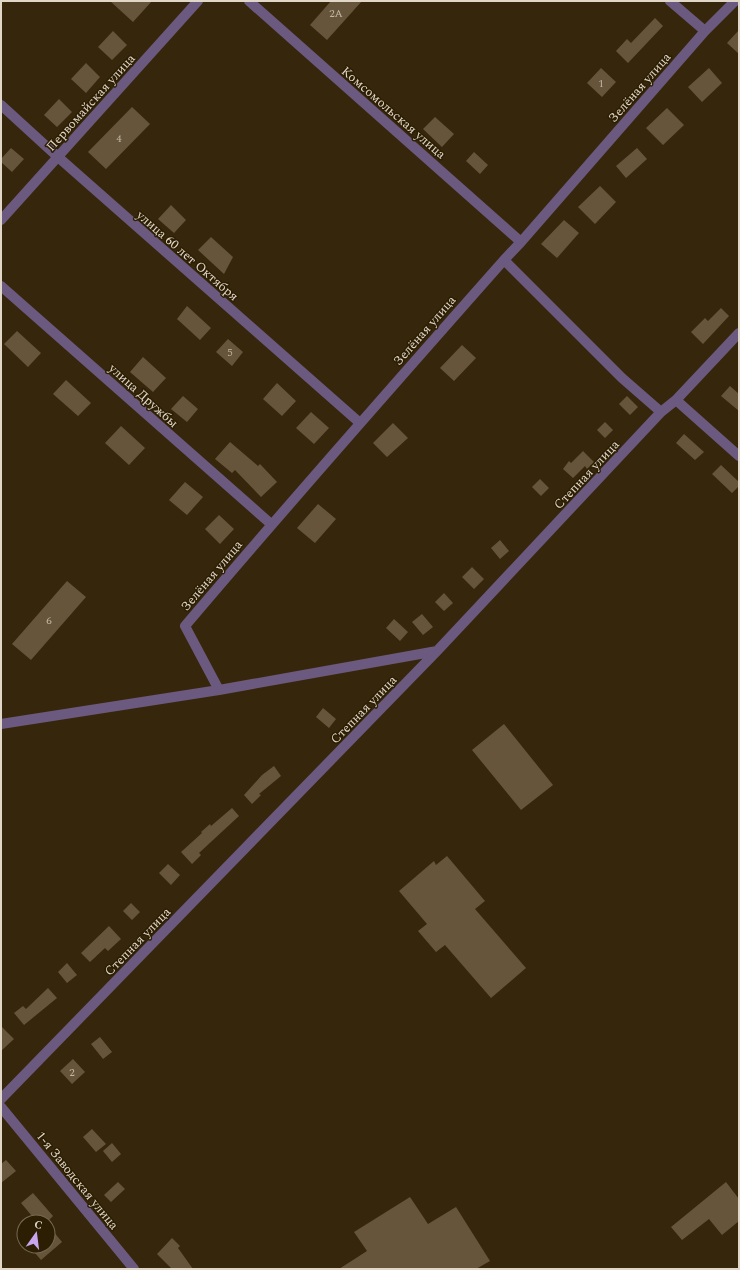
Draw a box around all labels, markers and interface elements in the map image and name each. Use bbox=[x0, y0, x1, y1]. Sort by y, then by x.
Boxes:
house number: 2А bbox=[329, 5, 343, 22]
street label: Зелёная улица bbox=[604, 48, 676, 127]
street label: Первомайская улица bbox=[41, 49, 141, 156]
street label: Комсомольская улица bbox=[337, 62, 451, 164]
house number: 1 bbox=[598, 75, 604, 92]
house number: 4 bbox=[116, 130, 122, 147]
street label: улица 60 лет Октября bbox=[131, 205, 243, 306]
street label: Зелёная улица bbox=[389, 291, 461, 370]
house number: 5 bbox=[227, 344, 233, 361]
street label: улица Дружбы bbox=[103, 358, 183, 433]
street label: Степная улица bbox=[549, 435, 625, 514]
street label: Зелёная улица bbox=[176, 535, 248, 616]
house number: 6 bbox=[46, 612, 52, 629]
street label: Степная улица bbox=[326, 670, 402, 749]
street label: Степная улица bbox=[100, 902, 176, 981]
house number: 2 bbox=[69, 1064, 75, 1081]
street label: 1-я Заводская улица bbox=[31, 1127, 124, 1235]
north arrow bbox=[16, 1214, 56, 1254]
text: С bbox=[32, 1216, 44, 1234]

